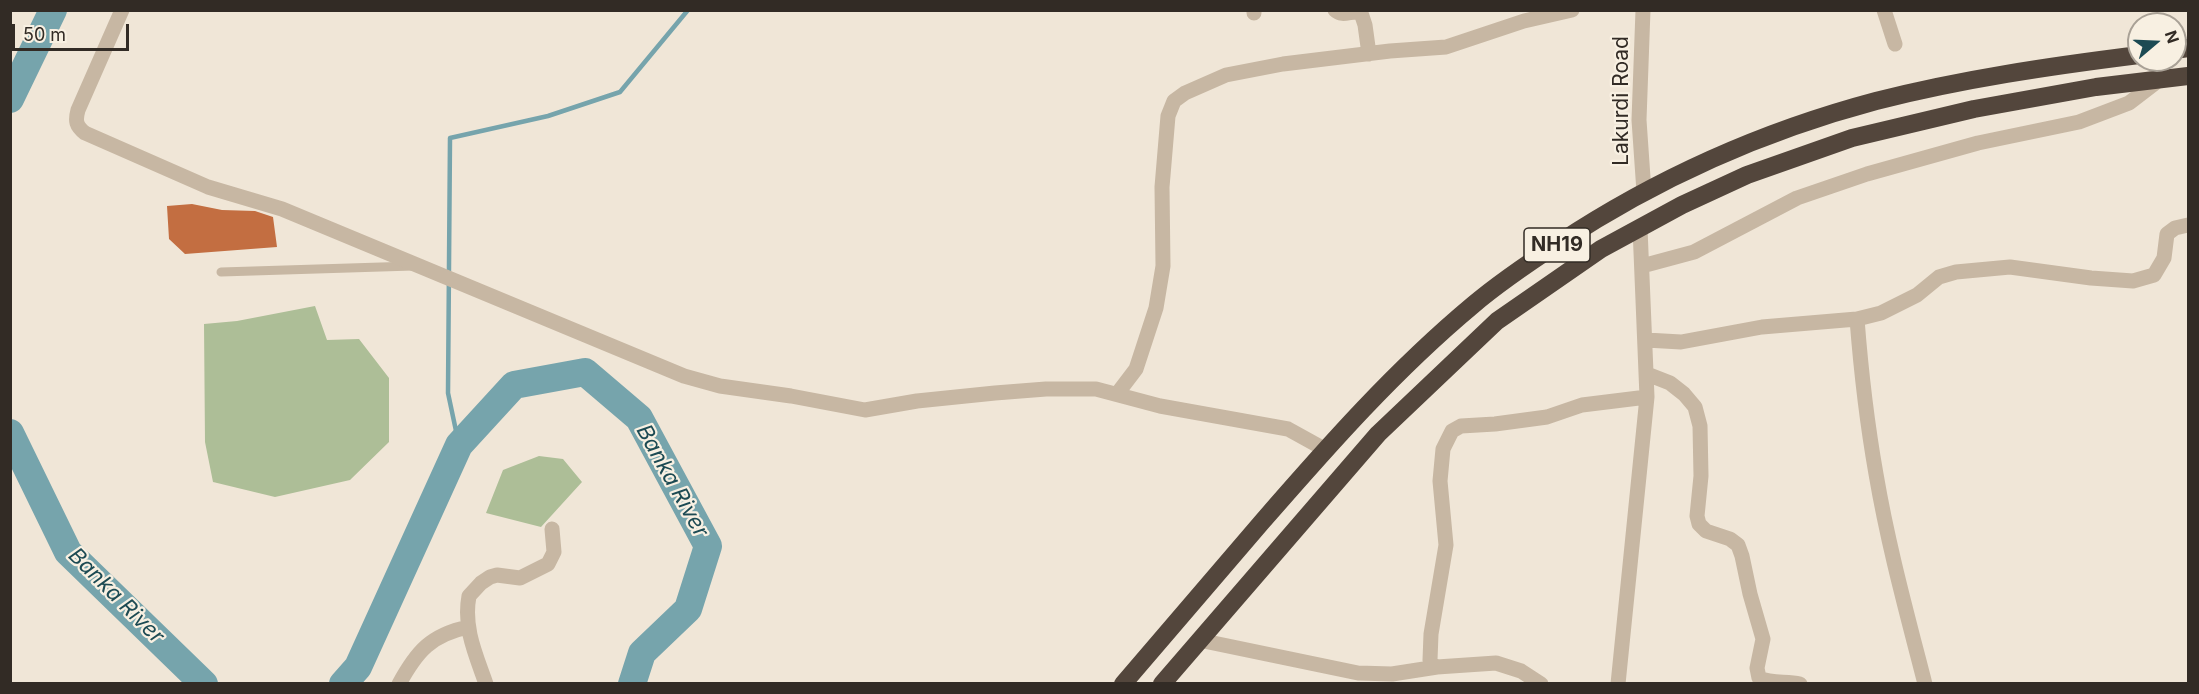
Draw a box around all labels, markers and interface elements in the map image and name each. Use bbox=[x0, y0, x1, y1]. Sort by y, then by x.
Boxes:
scale bar bbox=[15, 12, 132, 50]
north arrow bbox=[2127, 12, 2187, 72]
text: 50 m bbox=[23, 24, 66, 45]
text: N bbox=[2161, 28, 2184, 46]
street label: Lakurdi Road bbox=[1609, 36, 1635, 166]
road number: NH19 bbox=[1524, 228, 1590, 262]
water label: Banka River bbox=[630, 420, 714, 542]
water label: Banka River bbox=[63, 543, 169, 649]

